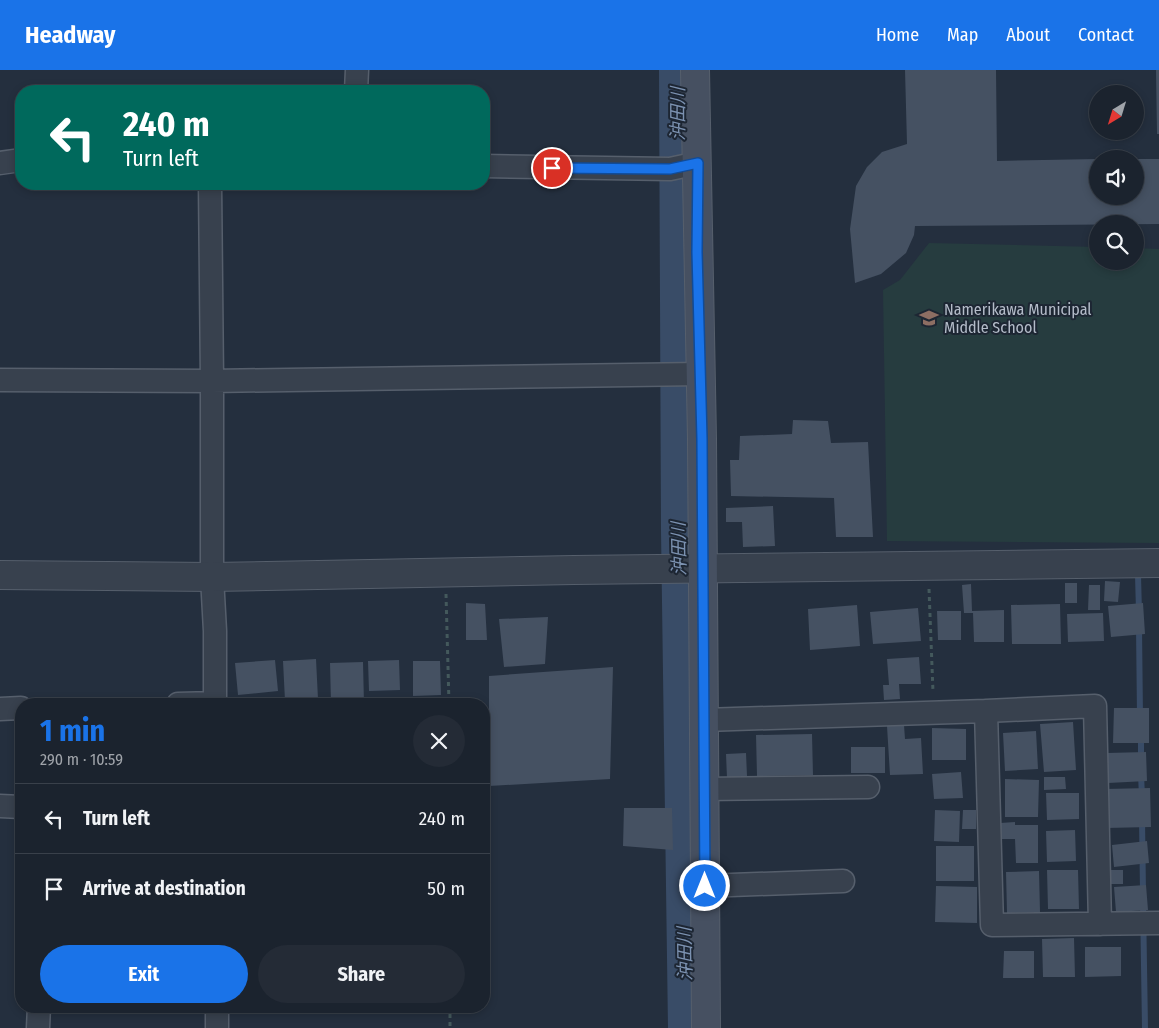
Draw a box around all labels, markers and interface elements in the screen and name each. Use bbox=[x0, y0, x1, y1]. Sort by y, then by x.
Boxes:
text: Headway bbox=[25, 21, 116, 49]
text: Home bbox=[876, 24, 919, 46]
text: Map bbox=[947, 24, 978, 46]
text: About bbox=[1006, 24, 1050, 46]
text: Contact bbox=[1078, 24, 1134, 46]
water label: 沖田川 bbox=[667, 85, 689, 141]
north arrow bbox=[1089, 85, 1144, 140]
map controls bbox=[1089, 85, 1144, 270]
text: 240 m bbox=[123, 103, 210, 145]
icon: left bbox=[40, 105, 105, 170]
text: Turn left bbox=[123, 145, 199, 172]
pin bbox=[531, 147, 573, 189]
button: sound bbox=[1089, 150, 1144, 205]
icon: arrive bbox=[538, 154, 566, 182]
button: search bbox=[1089, 215, 1144, 270]
place label: Namerikawa Municipal Middle School bbox=[944, 300, 1092, 337]
school or university icon: Namerikawa Municipal Middle School bbox=[918, 307, 940, 329]
water label: 沖田川 bbox=[667, 520, 690, 576]
text: 1 min bbox=[40, 713, 105, 749]
button: close bbox=[413, 715, 465, 767]
text: 290 m · 10:59 bbox=[40, 750, 123, 769]
icon: left bbox=[40, 805, 68, 833]
text: Turn left bbox=[83, 807, 150, 830]
text: 240 m bbox=[419, 807, 465, 830]
position arrow bbox=[678, 859, 730, 911]
icon: arrive bbox=[40, 875, 68, 903]
text: Arrive at destination bbox=[83, 877, 246, 900]
text: 50 m bbox=[427, 877, 465, 900]
water label: 沖田川 bbox=[673, 925, 696, 981]
button: Exit bbox=[40, 945, 248, 1003]
button: Share bbox=[258, 945, 465, 1003]

